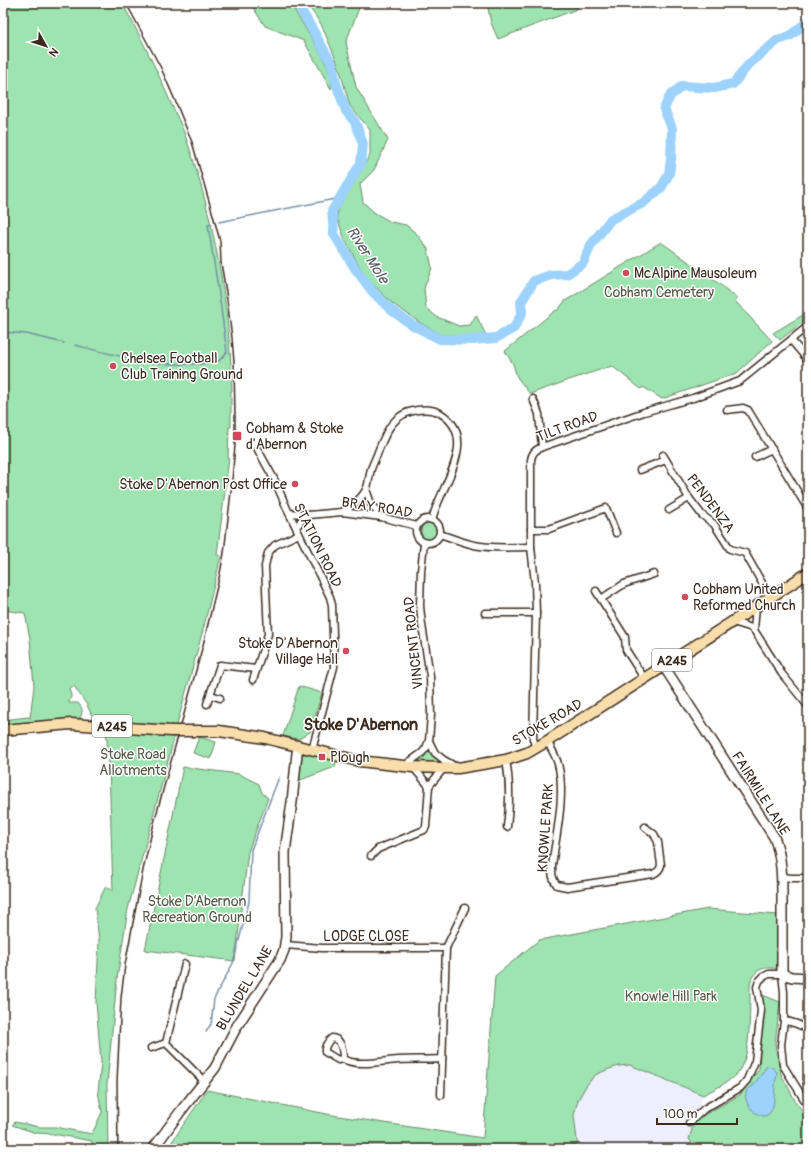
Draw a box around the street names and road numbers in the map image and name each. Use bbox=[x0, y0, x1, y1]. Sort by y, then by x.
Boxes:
street label: TILT ROAD bbox=[534, 407, 600, 445]
street label: PENDENZA bbox=[683, 471, 738, 536]
street label: BRAY ROAD bbox=[340, 494, 414, 521]
street label: STATION ROAD bbox=[290, 500, 345, 590]
street label: VINCENT ROAD bbox=[400, 596, 427, 690]
road number: A245 bbox=[652, 649, 692, 671]
street label: STOKE ROAD bbox=[509, 695, 586, 749]
road number: A245 bbox=[92, 715, 132, 737]
street label: FAIRMILE LANE bbox=[728, 748, 793, 838]
street label: KNOWLE PARK bbox=[534, 783, 557, 873]
street label: LODGE CLOSE bbox=[323, 928, 409, 945]
street label: BLUNDEL LANE bbox=[213, 943, 276, 1033]

